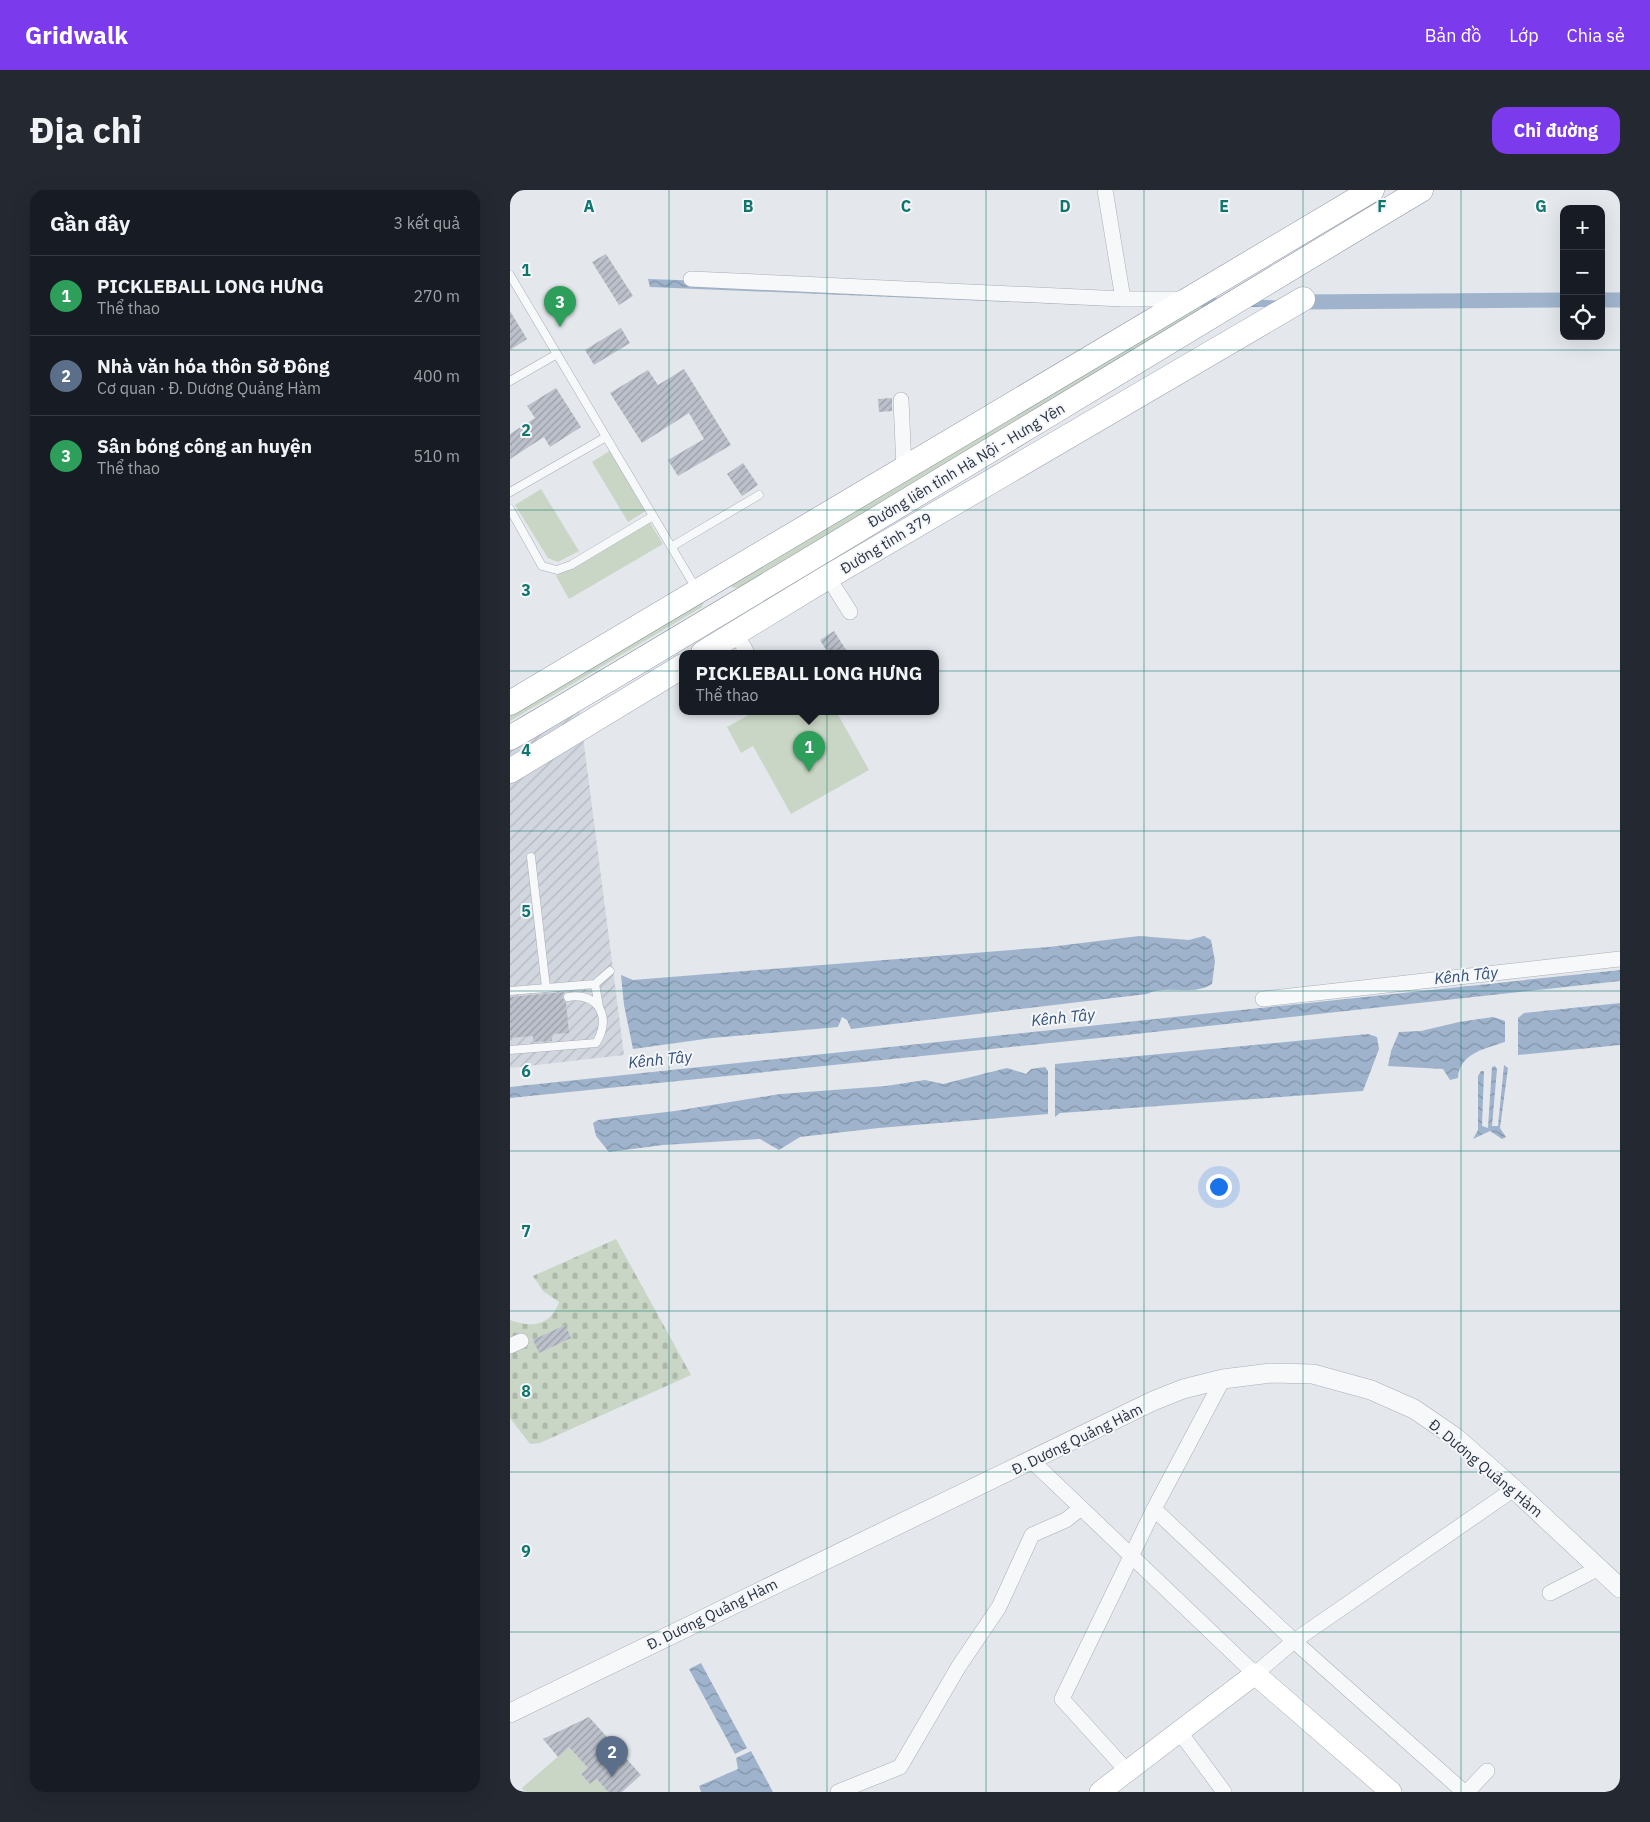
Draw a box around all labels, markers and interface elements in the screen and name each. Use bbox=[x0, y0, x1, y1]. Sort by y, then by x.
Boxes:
text: Gridwalk bbox=[25, 19, 128, 51]
text: Bản đồ bbox=[1425, 24, 1481, 47]
text: Lớp bbox=[1509, 24, 1539, 47]
text: Chia sẻ bbox=[1567, 24, 1625, 47]
text: Địa chỉ bbox=[30, 107, 142, 153]
button: Chỉ đường bbox=[1492, 107, 1620, 154]
text: A bbox=[584, 196, 595, 216]
text: B bbox=[743, 196, 754, 216]
text: C bbox=[901, 196, 911, 216]
text: D bbox=[1059, 196, 1071, 216]
text: E bbox=[1219, 196, 1229, 216]
text: F bbox=[1377, 196, 1387, 216]
text: G bbox=[1535, 196, 1547, 216]
map controls bbox=[1560, 205, 1605, 340]
button: + bbox=[1560, 205, 1605, 250]
text: Gần đây bbox=[50, 209, 130, 237]
text: 3 kết quả bbox=[393, 213, 460, 233]
button: − bbox=[1560, 250, 1605, 295]
text: 1 bbox=[521, 260, 531, 280]
text: PICKLEBALL LONG HƯNG bbox=[97, 274, 324, 298]
text: 1 bbox=[61, 286, 71, 306]
text: 270 m bbox=[413, 286, 460, 306]
pin: 3 bbox=[544, 286, 576, 327]
button: locate bbox=[1560, 295, 1605, 340]
text: Thể thao bbox=[97, 298, 160, 318]
text: Nhà văn hóa thôn Sở Đông bbox=[97, 354, 329, 378]
text: 2 bbox=[61, 366, 71, 386]
text: 400 m bbox=[413, 366, 460, 386]
text: Cơ quan · Đ. Dương Quảng Hàm bbox=[97, 378, 321, 398]
street label: Đường liên tỉnh Hà Nội - Hưng Yên bbox=[864, 398, 1068, 532]
text: 2 bbox=[521, 420, 531, 440]
text: Sân bóng công an huyện bbox=[97, 434, 312, 458]
text: 3 bbox=[61, 446, 71, 466]
text: 510 m bbox=[413, 446, 460, 466]
text: Thể thao bbox=[97, 458, 160, 478]
street label: Đường tỉnh 379 bbox=[837, 508, 935, 578]
text: 3 bbox=[521, 580, 531, 600]
popup bbox=[679, 650, 939, 715]
text: PICKLEBALL LONG HƯNG bbox=[695, 661, 923, 685]
text: Thể thao bbox=[695, 685, 758, 705]
pin: 1 bbox=[793, 731, 825, 772]
text: 4 bbox=[521, 740, 531, 760]
text: 5 bbox=[521, 901, 531, 921]
water label: Kênh Tây bbox=[1433, 962, 1500, 988]
water label: Kênh Tây bbox=[1030, 1004, 1097, 1030]
water label: Kênh Tây bbox=[627, 1046, 694, 1072]
text: 6 bbox=[521, 1061, 531, 1081]
your location bbox=[1206, 1174, 1232, 1200]
text: 7 bbox=[521, 1221, 531, 1241]
text: 8 bbox=[521, 1381, 531, 1401]
street label: Đ. Dương Quảng Hàm bbox=[1009, 1399, 1145, 1479]
street label: Đ. Dương Quảng Hàm bbox=[1425, 1415, 1547, 1521]
text: 9 bbox=[521, 1541, 531, 1561]
street label: Đ. Dương Quảng Hàm bbox=[644, 1574, 780, 1654]
pin: 2 bbox=[596, 1736, 628, 1777]

